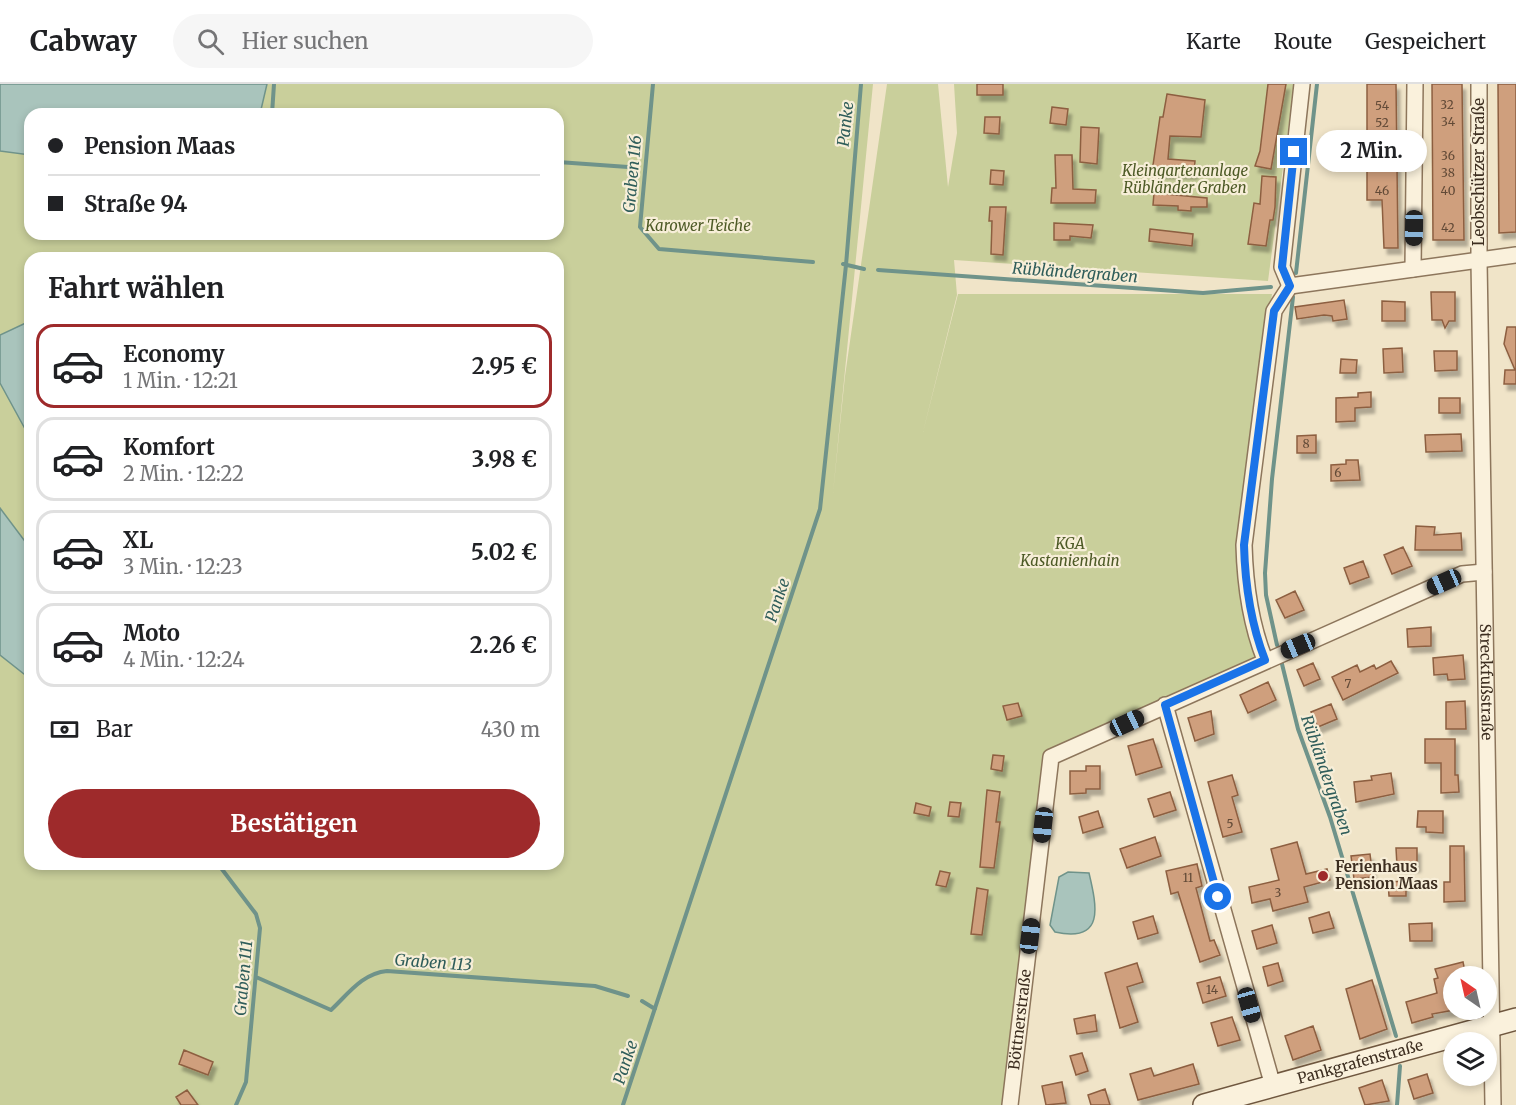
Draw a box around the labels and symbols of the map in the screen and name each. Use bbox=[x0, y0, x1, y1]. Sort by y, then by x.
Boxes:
house number: 32 bbox=[1440, 97, 1454, 112]
house number: 54 bbox=[1375, 98, 1390, 113]
street label: Leobschützer Straße bbox=[1469, 98, 1488, 246]
water label: Panke bbox=[833, 101, 857, 147]
house number: 34 bbox=[1441, 114, 1456, 129]
house number: 52 bbox=[1375, 115, 1389, 130]
callout: 2 Min. bbox=[1315, 131, 1426, 173]
water label: Graben 116 bbox=[619, 134, 645, 214]
route end bbox=[1280, 138, 1307, 165]
house number: 36 bbox=[1441, 148, 1455, 163]
park label: Kleingartenanlage Rübländer Graben bbox=[1121, 161, 1248, 197]
house number: 38 bbox=[1441, 165, 1455, 180]
house number: 46 bbox=[1375, 183, 1389, 198]
house number: 40 bbox=[1441, 183, 1456, 198]
car bbox=[1405, 210, 1423, 246]
park label: Karower Teiche bbox=[644, 216, 751, 235]
house number: 42 bbox=[1441, 220, 1455, 235]
water label: Rübländergraben bbox=[1012, 258, 1138, 286]
house number: 8 bbox=[1302, 436, 1310, 451]
house number: 6 bbox=[1334, 465, 1342, 480]
park label: KGA Kastanienhain bbox=[1019, 534, 1120, 570]
car bbox=[1424, 566, 1464, 598]
water label: Panke bbox=[761, 575, 793, 625]
street label: Streckfußstraße bbox=[1476, 623, 1497, 741]
car bbox=[1278, 631, 1318, 661]
house number: 7 bbox=[1345, 676, 1352, 691]
car bbox=[1107, 707, 1147, 739]
water label: Rübländergraben bbox=[1297, 712, 1357, 838]
car bbox=[1032, 806, 1054, 844]
house number: 5 bbox=[1226, 816, 1234, 831]
place label: Ferienhaus Pension Maas bbox=[1335, 857, 1438, 893]
marker: Ferienhaus Pension Maas bbox=[1316, 869, 1330, 883]
house number: 11 bbox=[1183, 870, 1194, 885]
route start bbox=[1204, 883, 1231, 910]
house number: 3 bbox=[1275, 885, 1282, 900]
car bbox=[1019, 917, 1041, 955]
water label: Graben 111 bbox=[230, 939, 256, 1017]
water label: Graben 113 bbox=[394, 949, 472, 975]
north arrow bbox=[1443, 966, 1497, 1020]
street label: Böttnerstraße bbox=[1004, 968, 1035, 1071]
house number: 14 bbox=[1206, 982, 1219, 997]
car bbox=[1235, 985, 1263, 1025]
street label: Pankgrafenstraße bbox=[1295, 1035, 1425, 1088]
water label: Panke bbox=[609, 1037, 641, 1087]

